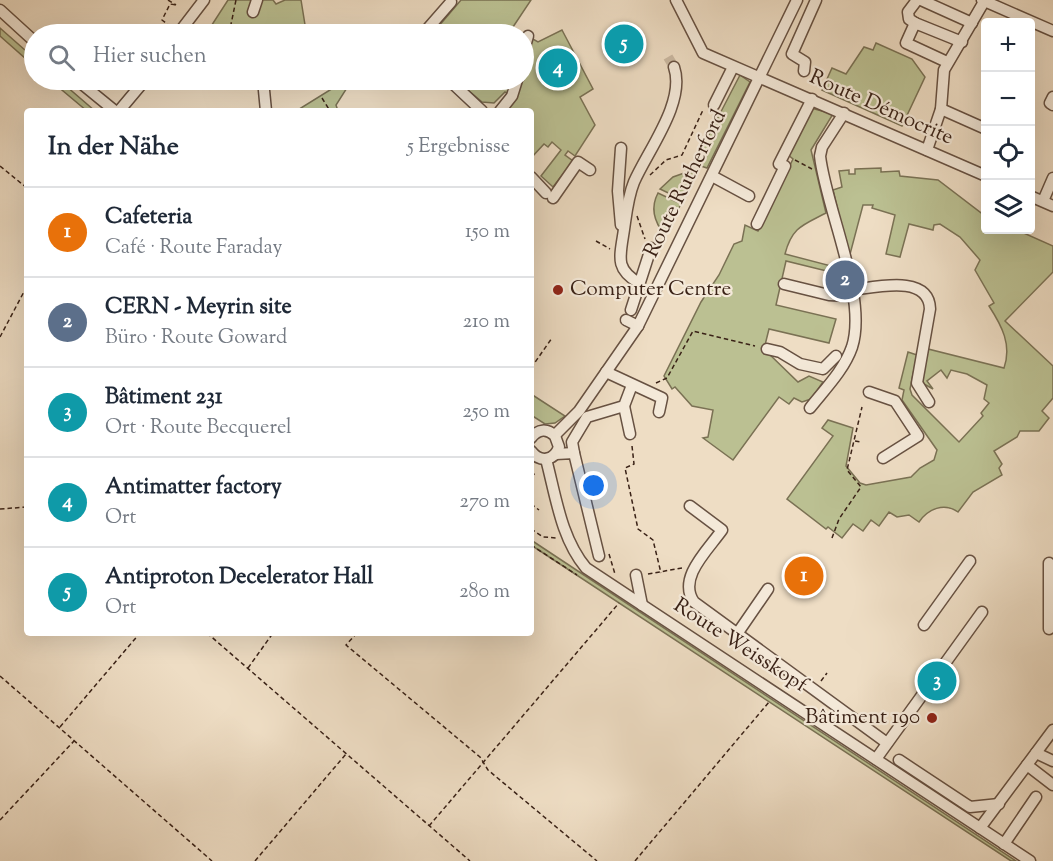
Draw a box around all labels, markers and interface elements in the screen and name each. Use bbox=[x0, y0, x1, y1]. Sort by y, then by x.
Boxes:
map controls bbox=[981, 18, 1035, 234]
button: + bbox=[981, 18, 1035, 72]
pin: 5 bbox=[604, 22, 644, 66]
search box bbox=[24, 24, 534, 90]
icon: search bbox=[45, 41, 78, 74]
text: Hier suchen bbox=[93, 41, 207, 73]
pin: 4 bbox=[538, 46, 578, 90]
street label: Route Démocrite bbox=[804, 63, 958, 153]
button: − bbox=[981, 72, 1035, 126]
street label: Route Rutherford bbox=[637, 105, 735, 263]
button: locate bbox=[981, 126, 1035, 180]
text: In der Nähe bbox=[48, 129, 179, 166]
text: 5 Ergebnisse bbox=[407, 133, 510, 162]
button: layers bbox=[981, 180, 1035, 234]
text: Cafeteria bbox=[105, 202, 192, 234]
text: 1 bbox=[64, 218, 71, 247]
text: 150 m bbox=[465, 218, 510, 247]
text: Café · Route Faraday bbox=[105, 234, 282, 263]
pin: 2 bbox=[826, 258, 864, 302]
place label: Computer Centre bbox=[570, 275, 731, 305]
marker: Computer Centre bbox=[551, 283, 565, 297]
text: CERN - Meyrin site bbox=[105, 292, 292, 324]
text: 2 bbox=[63, 308, 72, 337]
text: 210 m bbox=[463, 308, 510, 337]
text: Büro · Route Goward bbox=[105, 324, 287, 353]
text: Bâtiment 231 bbox=[105, 382, 222, 414]
text: 3 bbox=[63, 398, 72, 427]
text: 250 m bbox=[462, 398, 510, 427]
text: Ort · Route Becquerel bbox=[105, 414, 292, 443]
your location bbox=[579, 471, 608, 500]
text: Antimatter factory bbox=[105, 472, 282, 504]
text: 4 bbox=[62, 488, 73, 517]
text: 270 m bbox=[460, 488, 510, 517]
text: Ort bbox=[105, 504, 136, 533]
pin: 1 bbox=[784, 554, 824, 598]
text: Antiproton Decelerator Hall bbox=[105, 562, 373, 594]
text: 5 bbox=[64, 578, 71, 607]
text: 280 m bbox=[459, 578, 510, 607]
street label: Route Weisskopf bbox=[667, 591, 814, 702]
text: Ort bbox=[105, 594, 136, 623]
pin: 3 bbox=[918, 658, 956, 704]
place label: Bâtiment 190 bbox=[805, 703, 920, 733]
marker: Bâtiment 190 bbox=[925, 711, 939, 725]

